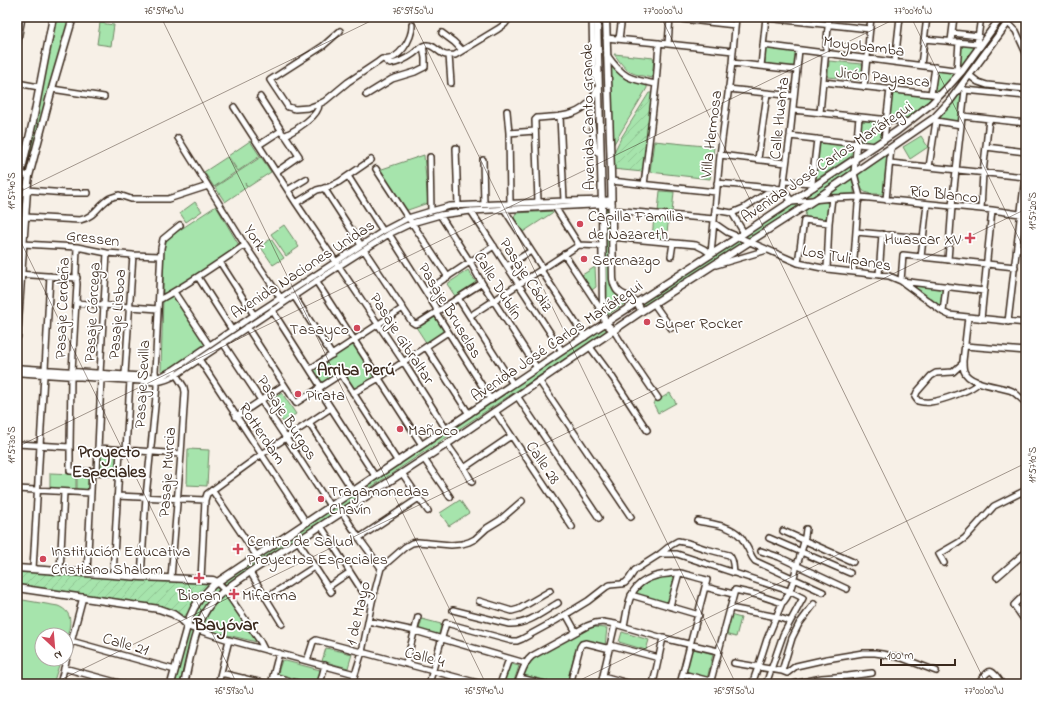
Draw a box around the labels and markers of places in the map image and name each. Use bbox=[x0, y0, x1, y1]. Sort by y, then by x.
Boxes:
place label: Capilla Familia de Nazareth bbox=[588, 205, 684, 247]
marker: Capilla Familia de Nazareth bbox=[575, 219, 585, 229]
place label: Huascar XV bbox=[884, 228, 961, 252]
marker: Huascar XV bbox=[964, 232, 976, 244]
place label: Serenazgo bbox=[592, 249, 660, 273]
marker: Serenazgo bbox=[579, 254, 589, 264]
place label: Super Rocker bbox=[655, 312, 743, 336]
marker: Super Rocker bbox=[642, 317, 652, 327]
place label: Tasayco bbox=[290, 318, 349, 342]
marker: Tasayco bbox=[352, 323, 362, 333]
place label: Pirata bbox=[306, 384, 345, 408]
marker: Pirata bbox=[293, 389, 303, 399]
place label: Mañoco bbox=[408, 419, 458, 443]
marker: Mañoco bbox=[395, 424, 405, 434]
place label: Tragamonedas Chavín bbox=[329, 480, 429, 522]
marker: Tragamonedas Chavín bbox=[316, 494, 326, 504]
place label: Centro de Salud Proyectos Especiales bbox=[247, 530, 388, 572]
place label: Institución Educativa Cristiano Shalom bbox=[51, 540, 190, 582]
marker: Centro de Salud Proyectos Especiales bbox=[232, 543, 244, 555]
marker: Institución Educativa Cristiano Shalom bbox=[38, 554, 48, 564]
marker: Bioran bbox=[194, 573, 204, 583]
place label: Bioran bbox=[176, 584, 221, 608]
place label: Mifarma bbox=[242, 584, 297, 608]
marker: Mifarma bbox=[229, 589, 239, 599]

